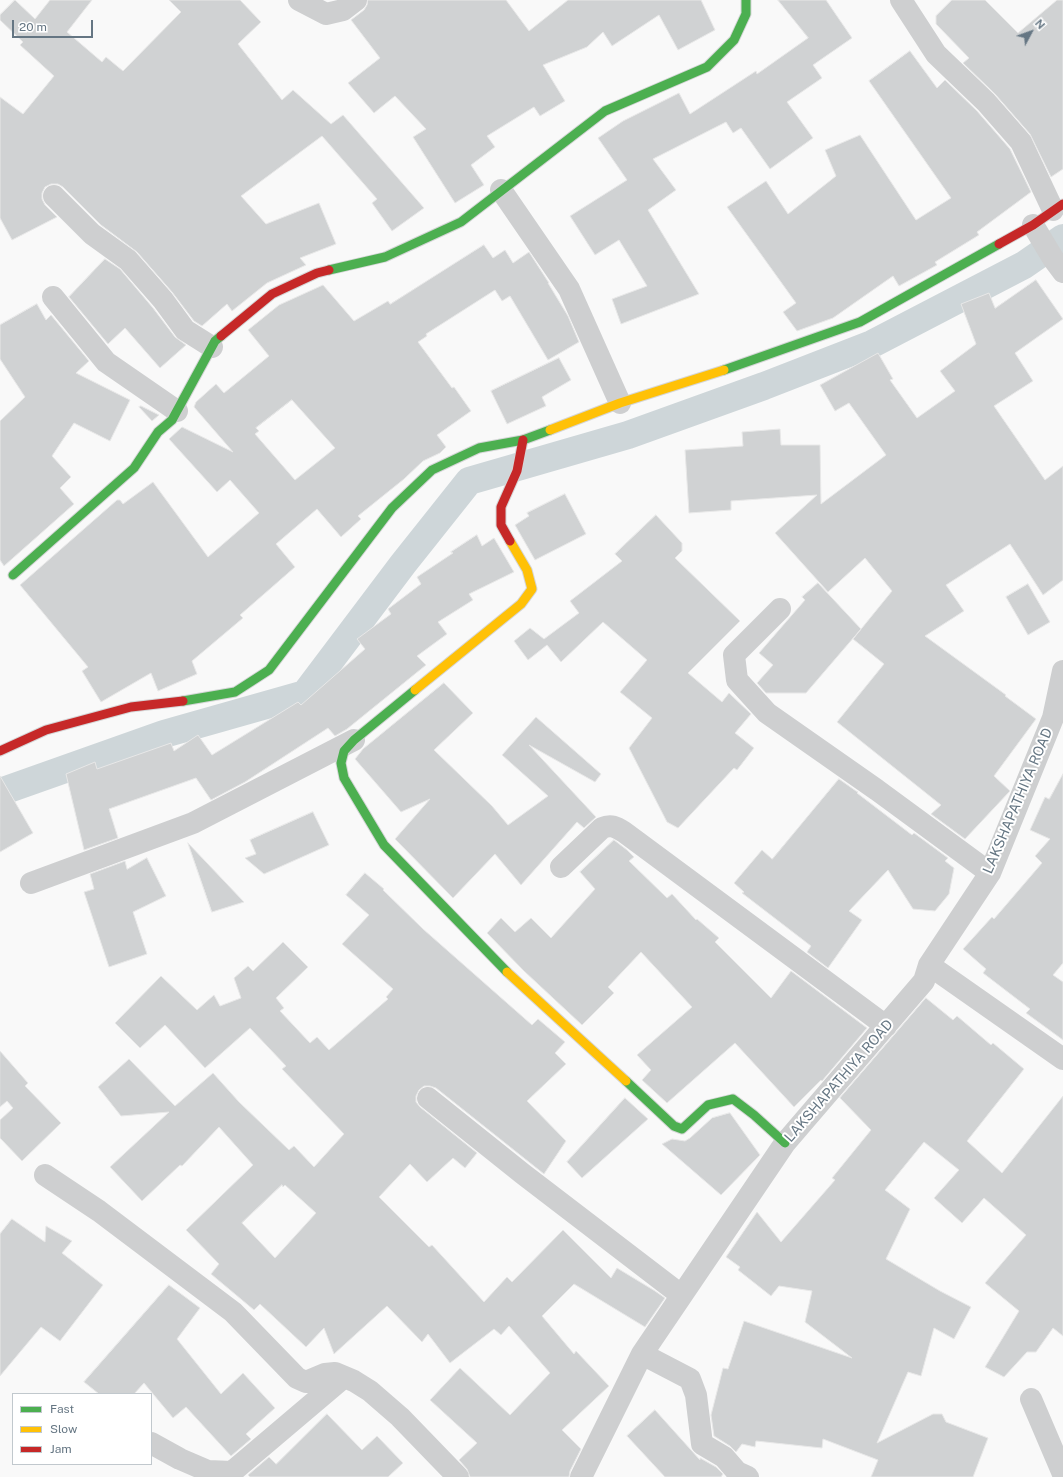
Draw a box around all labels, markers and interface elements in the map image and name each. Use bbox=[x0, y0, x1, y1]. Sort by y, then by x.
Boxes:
scale bar bbox=[14, 12, 95, 38]
north arrow bbox=[1011, 12, 1051, 52]
text: N bbox=[1033, 17, 1047, 31]
text: 20 m bbox=[19, 20, 47, 34]
street label: LAKSHAPATHIYA ROAD bbox=[980, 726, 1056, 876]
street label: LAKSHAPATHIYA ROAD bbox=[781, 1016, 897, 1146]
legend bbox=[12, 1393, 152, 1465]
text: Fast bbox=[50, 1402, 74, 1416]
text: Slow bbox=[50, 1422, 77, 1436]
text: Jam bbox=[50, 1442, 72, 1456]

